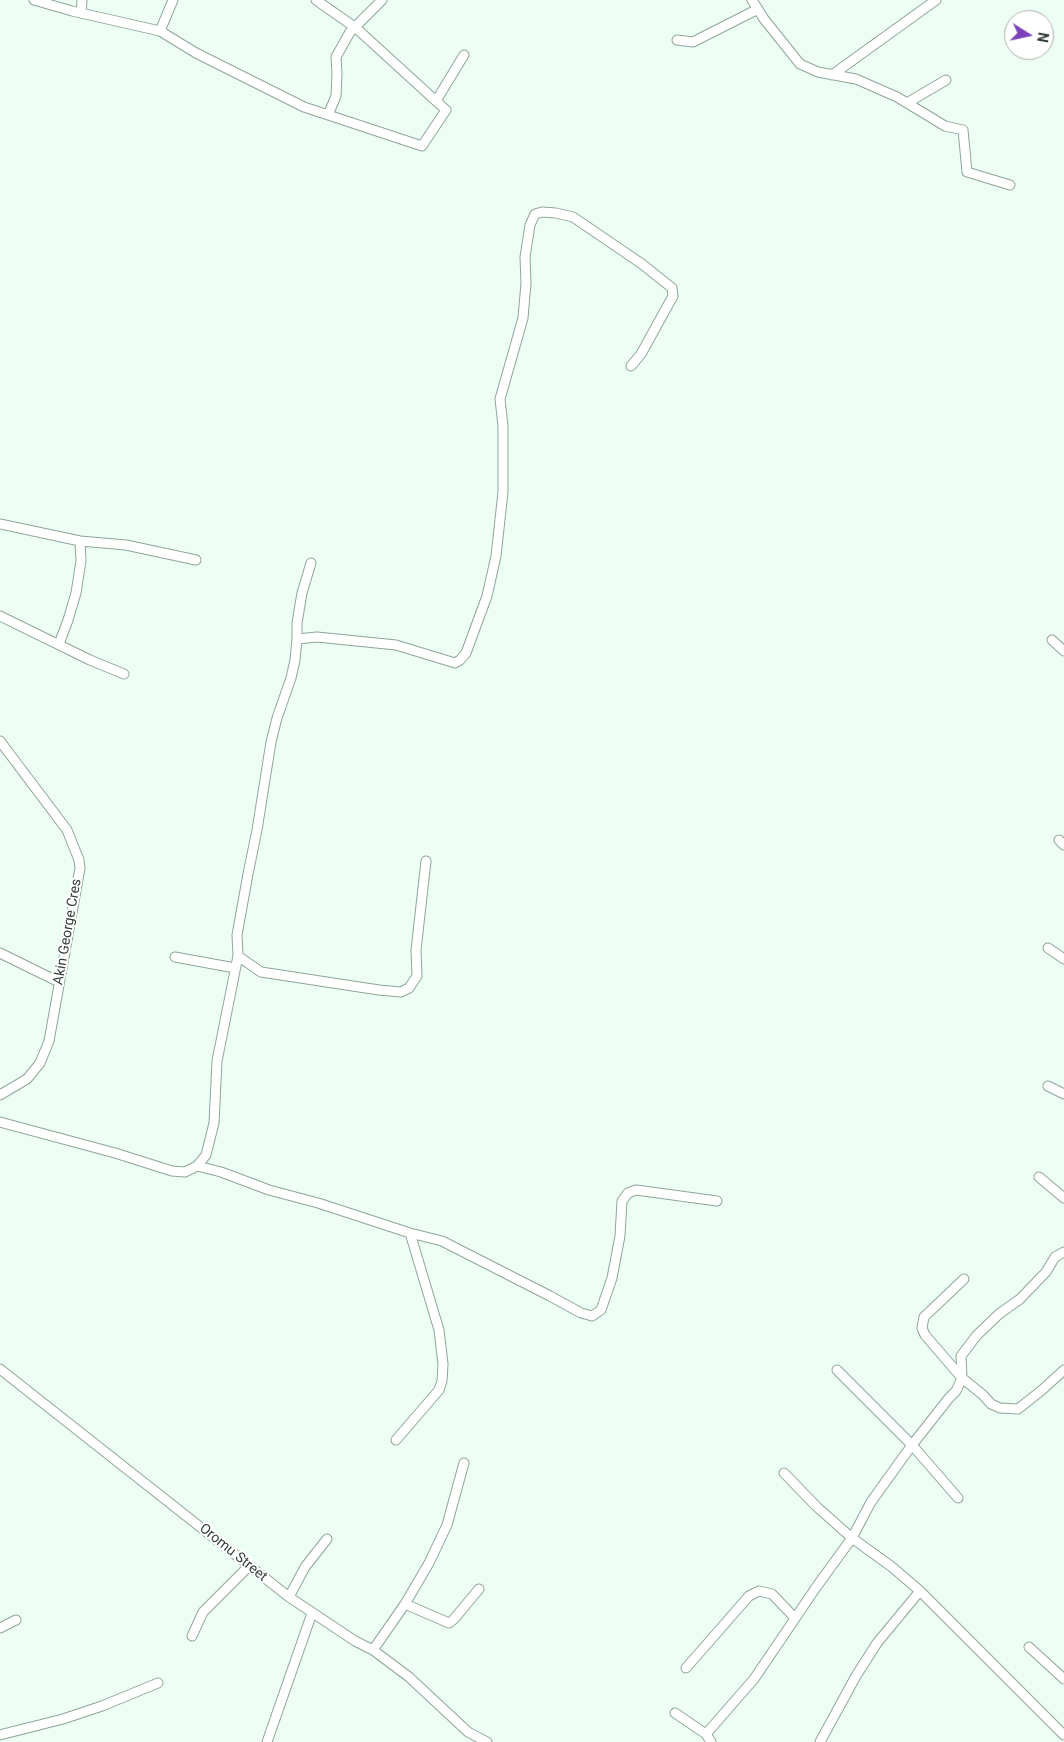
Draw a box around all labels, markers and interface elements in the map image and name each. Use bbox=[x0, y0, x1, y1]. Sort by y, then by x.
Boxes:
north arrow bbox=[1004, 10, 1054, 60]
text: N bbox=[1034, 31, 1052, 44]
street label: Akin George Cres bbox=[50, 878, 86, 986]
street label: Oromu Street bbox=[196, 1520, 270, 1586]

